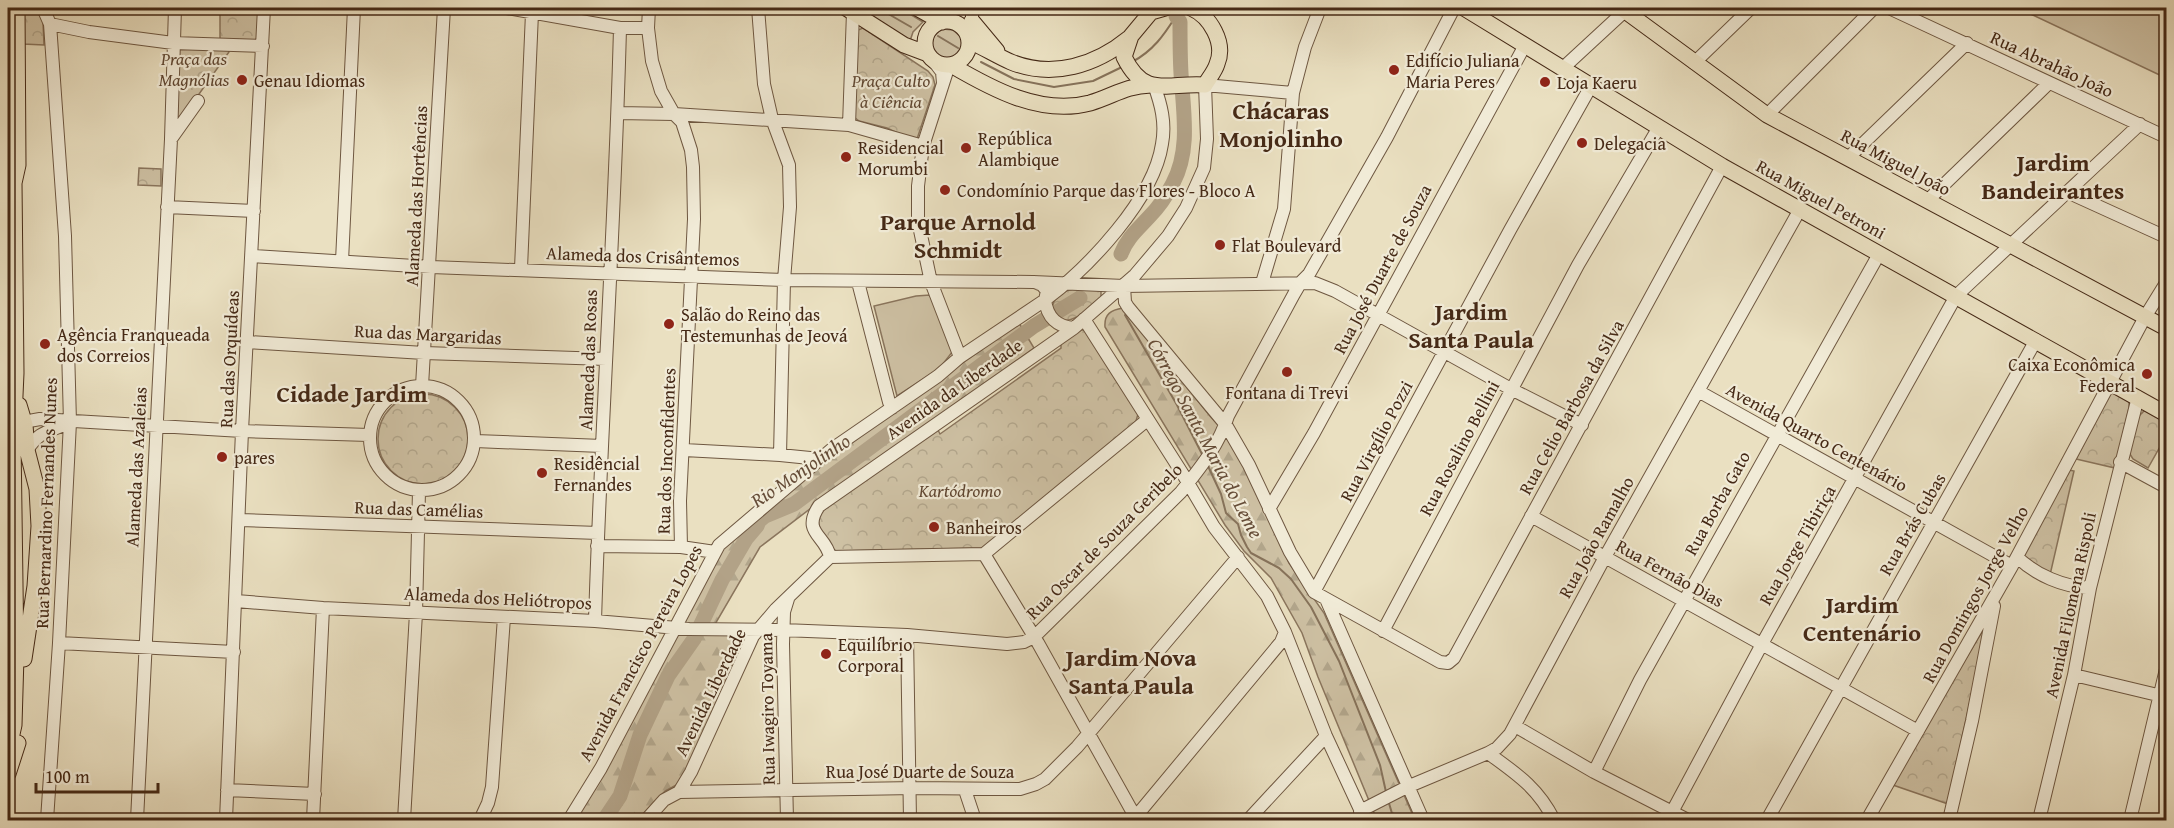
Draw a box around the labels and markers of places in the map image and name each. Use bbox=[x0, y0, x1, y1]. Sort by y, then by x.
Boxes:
place label: Edifício Juliana Maria Peres bbox=[1406, 47, 1520, 95]
marker: Edifício Juliana Maria Peres bbox=[1387, 63, 1401, 77]
place label: Genau Idiomas bbox=[254, 67, 365, 94]
place label: Loja Kaeru bbox=[1557, 69, 1637, 96]
marker: Genau Idiomas bbox=[235, 73, 249, 87]
marker: Loja Kaeru bbox=[1538, 75, 1552, 89]
place label: República Alambique bbox=[978, 125, 1059, 173]
place label: Delegacia bbox=[1594, 130, 1666, 157]
place label: Residencial Morumbi bbox=[858, 134, 944, 182]
marker: Delegacia bbox=[1575, 136, 1589, 150]
marker: República Alambique bbox=[959, 141, 973, 155]
marker: Residencial Morumbi bbox=[839, 150, 853, 164]
place label: Condomínio Parque das Flores - Bloco A bbox=[957, 177, 1256, 204]
marker: Condomínio Parque das Flores - Bloco A bbox=[938, 183, 952, 197]
place label: Flat Boulevard bbox=[1232, 232, 1342, 259]
marker: Flat Boulevard bbox=[1213, 238, 1227, 252]
place label: Salão do Reino das Testemunhas de Jeová bbox=[681, 301, 848, 349]
marker: Salão do Reino das Testemunhas de Jeová bbox=[662, 317, 676, 331]
place label: Agência Franqueada dos Correios bbox=[57, 321, 210, 369]
marker: Agência Franqueada dos Correios bbox=[38, 337, 52, 351]
place label: Caixa Econômica Federal bbox=[2008, 351, 2135, 399]
marker: Fontana di Trevi bbox=[1280, 365, 1294, 379]
marker: Caixa Econômica Federal bbox=[2140, 367, 2154, 381]
place label: Fontana di Trevi bbox=[1225, 379, 1349, 406]
place label: pares bbox=[234, 444, 275, 471]
marker: pares bbox=[215, 450, 229, 464]
place label: Residêncial Fernandes bbox=[554, 450, 640, 498]
marker: Residêncial Fernandes bbox=[535, 466, 549, 480]
place label: Banheiros bbox=[946, 514, 1022, 541]
marker: Banheiros bbox=[927, 520, 941, 534]
place label: Equilíbrio Corporal bbox=[838, 631, 912, 679]
marker: Equilíbrio Corporal bbox=[819, 647, 833, 661]

